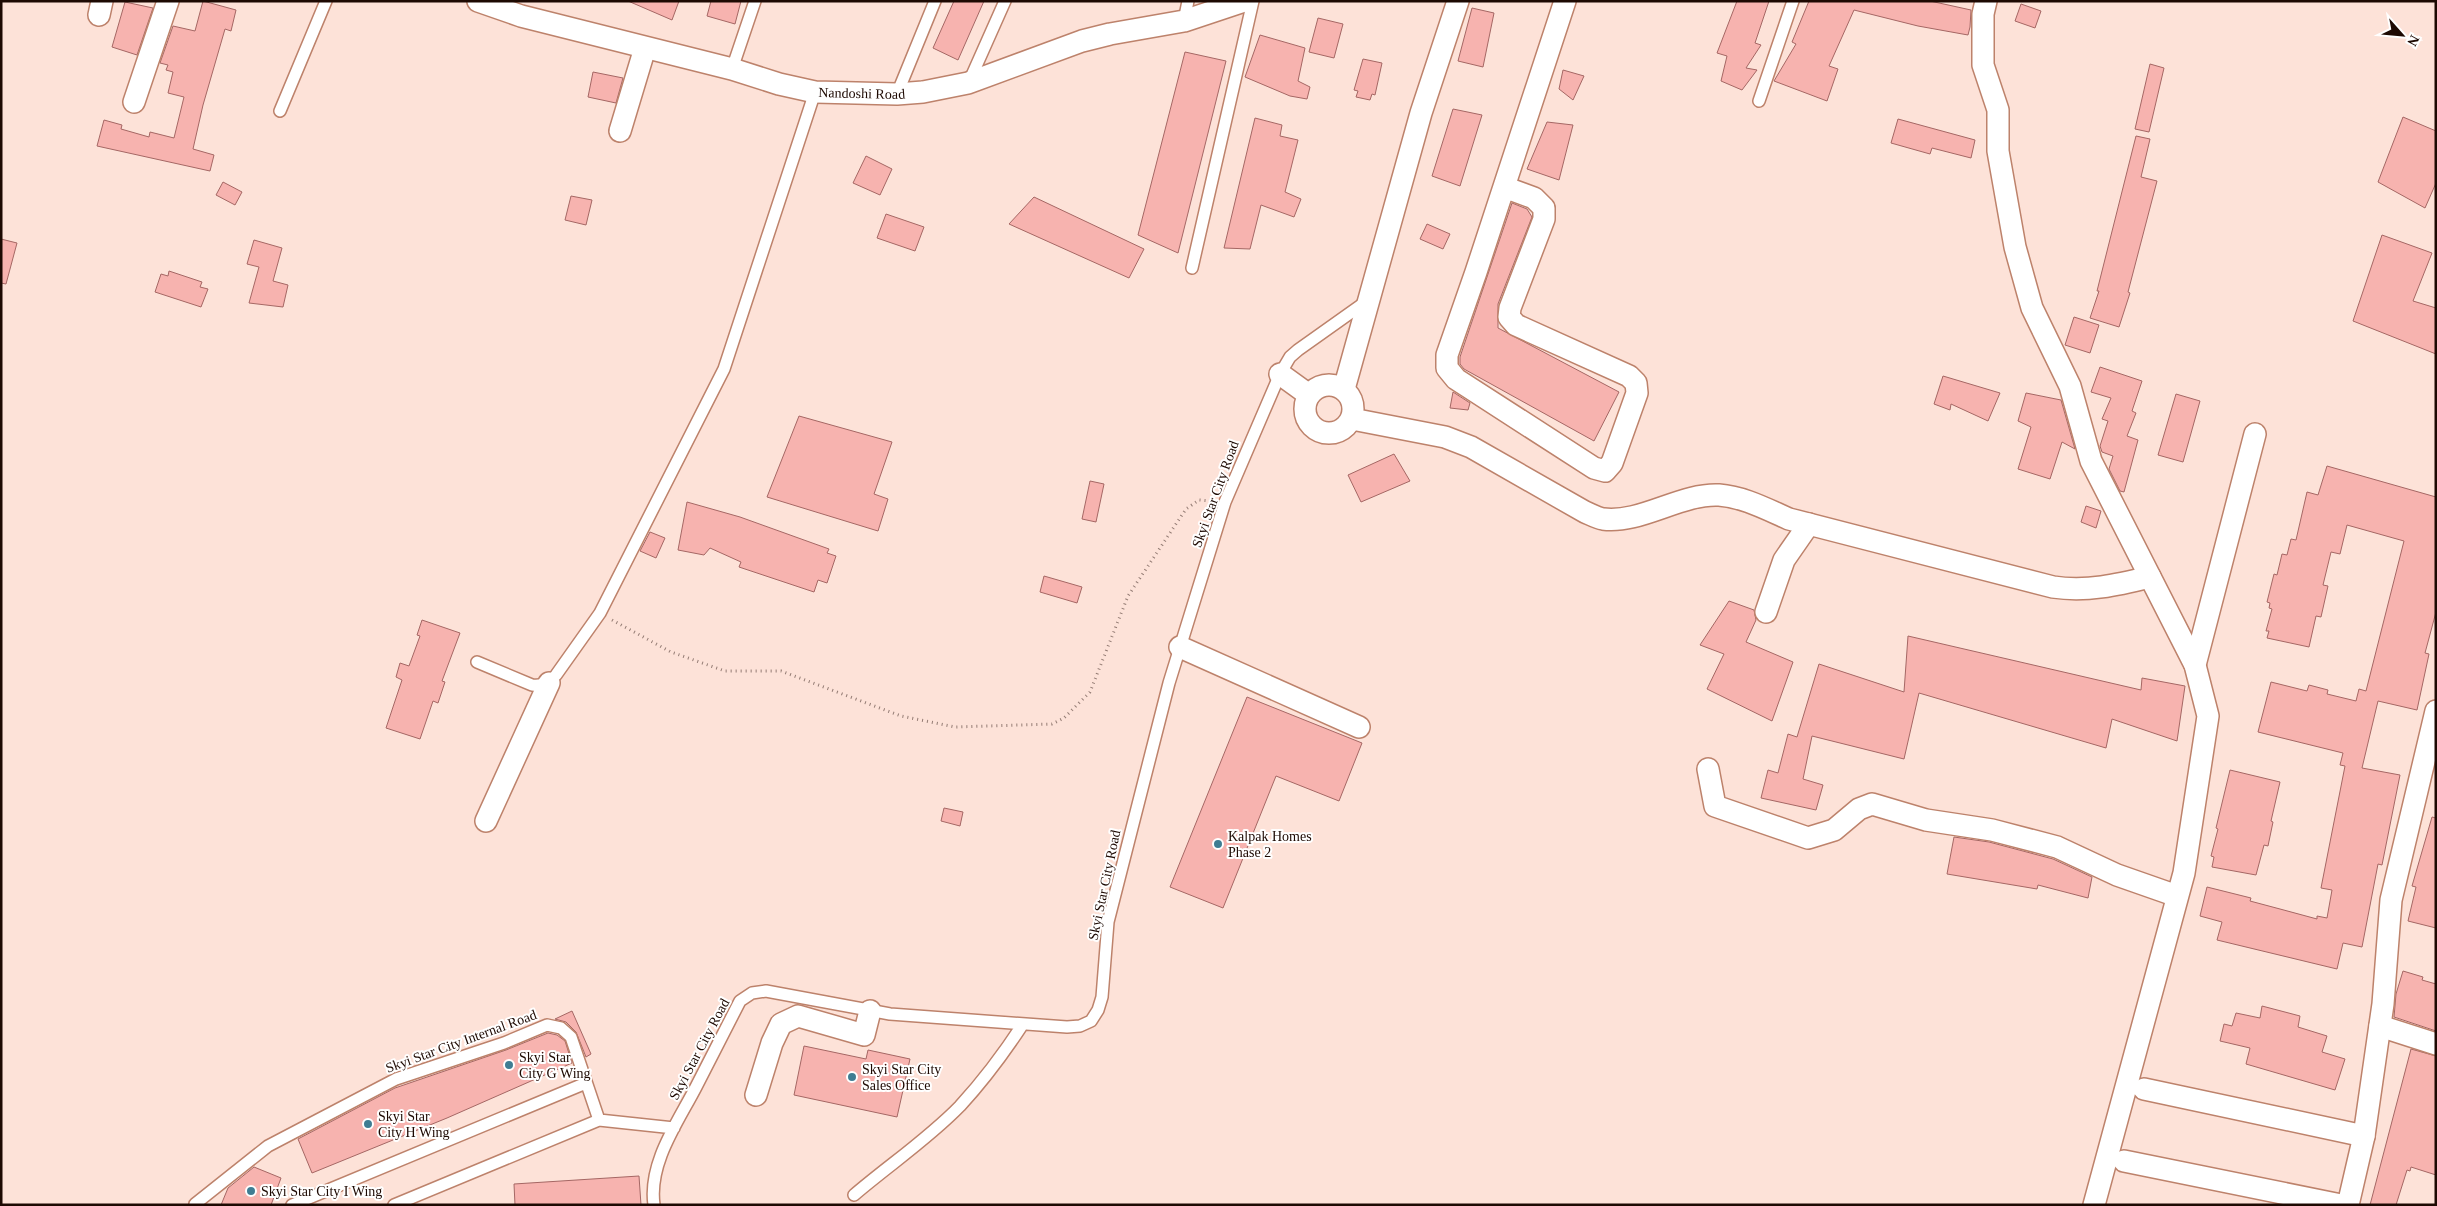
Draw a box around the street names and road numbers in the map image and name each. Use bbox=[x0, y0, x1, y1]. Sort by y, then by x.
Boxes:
street label: Nandoshi Road bbox=[818, 85, 906, 102]
street label: Skyi Star City Road bbox=[1189, 439, 1242, 550]
street label: Skyi Star City Road bbox=[1085, 829, 1124, 942]
street label: Skyi Star City Road bbox=[666, 996, 732, 1102]
street label: Skyi Star City Internal Road bbox=[384, 1007, 539, 1076]

